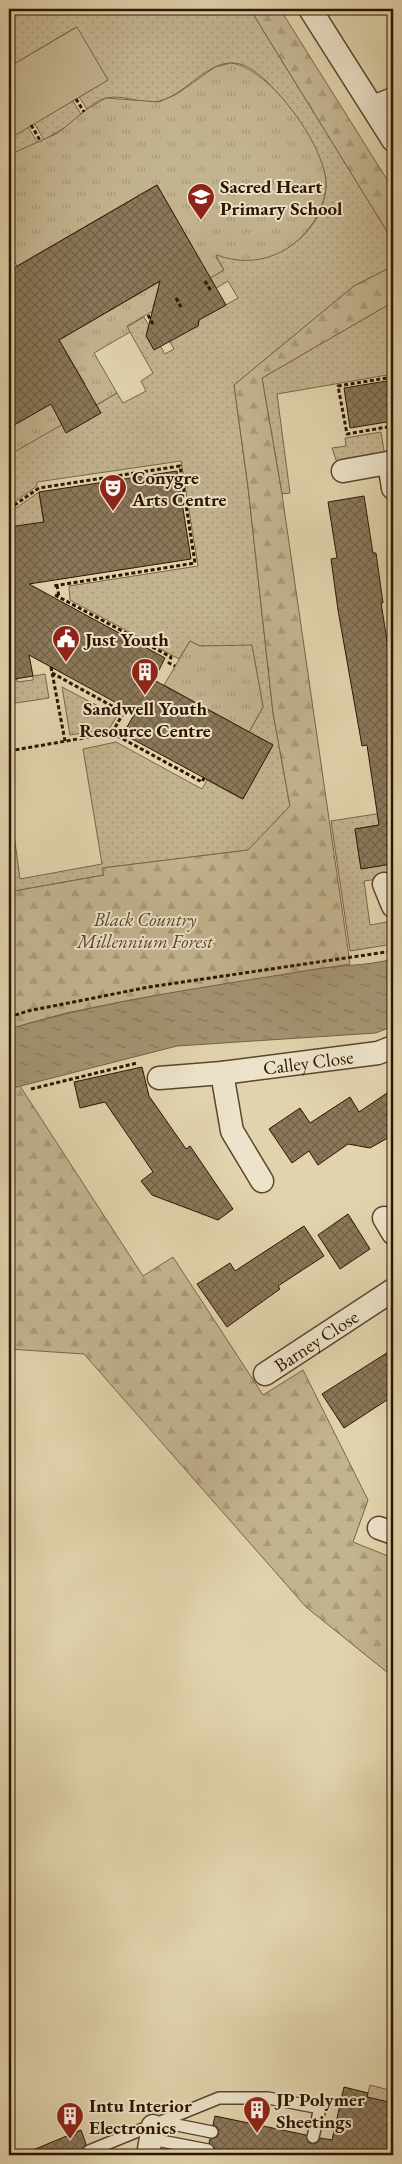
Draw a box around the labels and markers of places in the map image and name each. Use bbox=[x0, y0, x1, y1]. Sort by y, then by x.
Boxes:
place label: Sacred Heart Primary School bbox=[220, 174, 343, 221]
school or university icon: Sacred Heart Primary School bbox=[186, 182, 216, 221]
place label: Conygre Arts Centre bbox=[131, 465, 227, 512]
theatre icon: Conygre Arts Centre bbox=[98, 473, 128, 512]
public building icon: Just Youth bbox=[51, 624, 81, 663]
place label: Just Youth bbox=[83, 627, 169, 652]
building icon: Sandwell Youth Resource Centre bbox=[130, 657, 160, 696]
place label: Sandwell Youth Resource Centre bbox=[79, 696, 211, 743]
place label: JP Polymer Sheetings bbox=[274, 2087, 365, 2134]
place label: Intu Interior Electronics bbox=[89, 2093, 192, 2140]
building icon: JP Polymer Sheetings bbox=[242, 2095, 272, 2134]
building icon: Intu Interior Electronics bbox=[55, 2101, 85, 2140]

